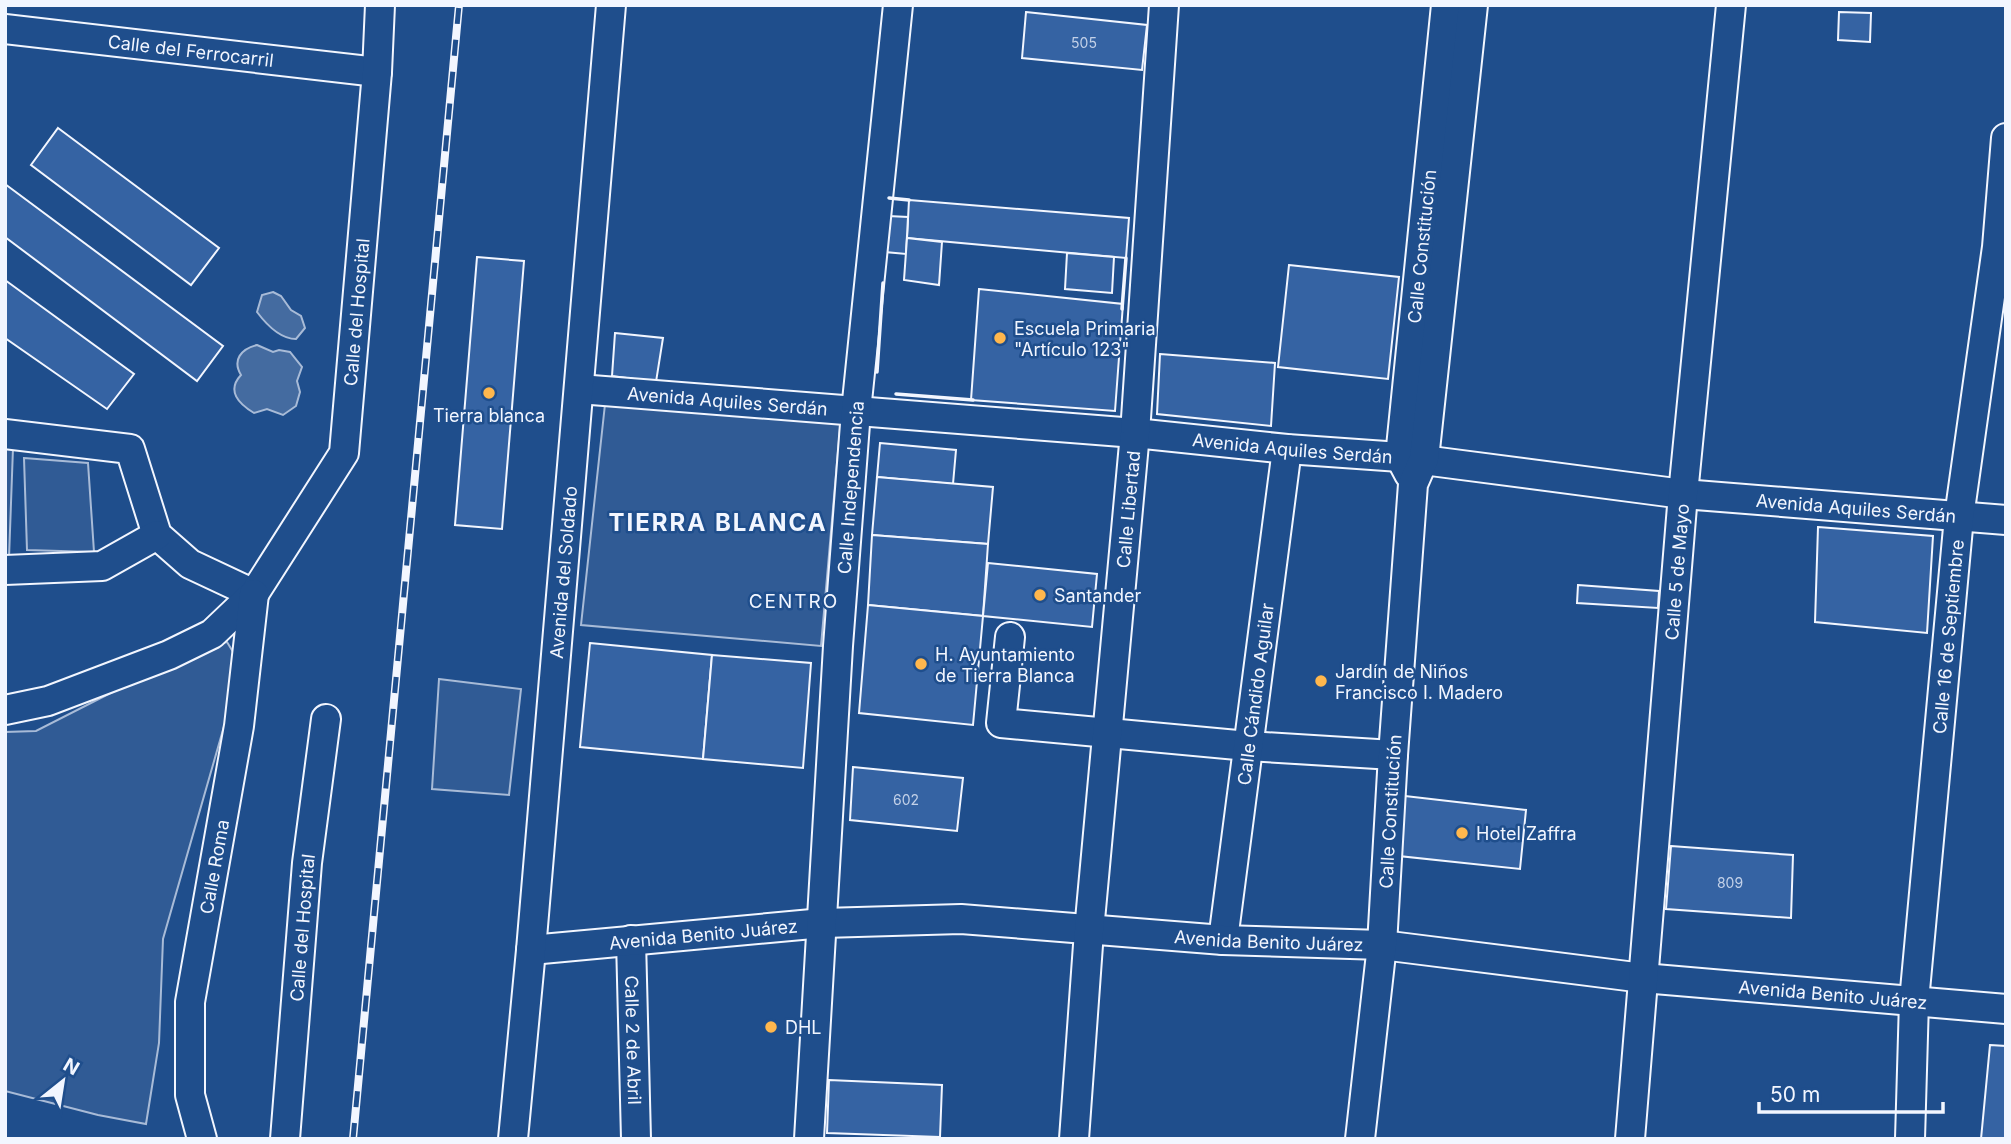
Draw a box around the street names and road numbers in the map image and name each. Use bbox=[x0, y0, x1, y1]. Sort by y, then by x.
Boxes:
street label: Calle del Ferrocarril bbox=[107, 30, 275, 70]
street label: Calle Constitución bbox=[1403, 168, 1440, 324]
street label: Calle del Hospital bbox=[339, 237, 373, 387]
street label: Avenida Aquiles Serdán bbox=[627, 382, 829, 419]
street label: Calle Independencia bbox=[833, 400, 868, 575]
street label: Avenida Aquiles Serdán bbox=[1191, 429, 1393, 467]
street label: Calle Libertad bbox=[1112, 450, 1144, 569]
street label: Avenida del Soldado bbox=[545, 485, 581, 659]
street label: Avenida Aquiles Serdán bbox=[1755, 489, 1957, 526]
street label: Calle 5 de Mayo bbox=[1661, 503, 1693, 641]
street label: Calle 16 de Septiembre bbox=[1928, 538, 1967, 735]
street label: Calle Cándido Aguilar bbox=[1233, 602, 1277, 786]
street label: Calle Constitución bbox=[1375, 734, 1405, 889]
street label: Calle Roma bbox=[195, 818, 233, 916]
street label: Calle del Hospital bbox=[285, 853, 319, 1002]
street label: Avenida Benito Juárez bbox=[608, 915, 798, 953]
street label: Avenida Benito Juárez bbox=[1174, 926, 1364, 955]
street label: Calle 2 de Abril bbox=[621, 975, 646, 1105]
street label: Avenida Benito Juárez bbox=[1738, 976, 1928, 1013]

